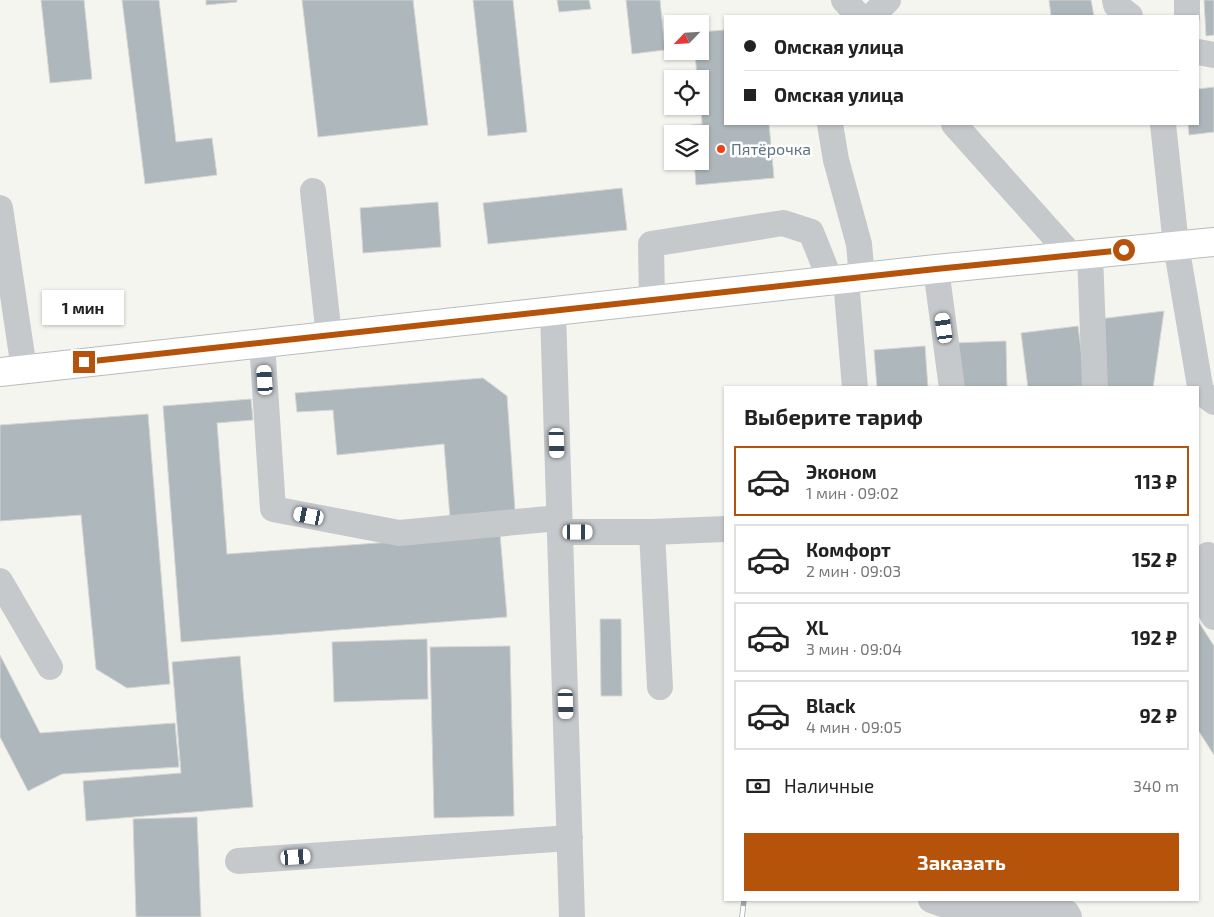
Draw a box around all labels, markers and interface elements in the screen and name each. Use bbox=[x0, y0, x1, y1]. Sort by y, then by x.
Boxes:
north arrow bbox=[664, 15, 709, 60]
map controls bbox=[664, 15, 709, 170]
text: Омская улица bbox=[774, 35, 904, 58]
button: locate bbox=[664, 70, 709, 115]
text: Омская улица bbox=[774, 83, 904, 106]
button: layers bbox=[664, 125, 709, 170]
place label: Пятёрочка bbox=[731, 139, 811, 158]
marker: Пятёрочка bbox=[715, 143, 727, 155]
route start bbox=[1113, 239, 1135, 261]
callout: 1 мин bbox=[43, 290, 125, 324]
text: 1 мин bbox=[62, 298, 104, 317]
car bbox=[934, 312, 953, 344]
route end bbox=[73, 351, 95, 373]
car bbox=[256, 365, 273, 395]
text: Выберите тариф bbox=[744, 403, 923, 429]
car bbox=[548, 428, 565, 458]
icon: car bbox=[746, 459, 791, 504]
text: Эконом bbox=[806, 460, 877, 483]
text: 113 ₽ bbox=[1134, 470, 1177, 493]
text: 1 мин · 09:02 bbox=[806, 483, 899, 502]
car bbox=[292, 506, 325, 526]
car bbox=[563, 525, 593, 540]
icon: car bbox=[746, 537, 791, 582]
text: Комфорт bbox=[806, 538, 891, 561]
text: 152 ₽ bbox=[1132, 548, 1177, 571]
text: 2 мин · 09:03 bbox=[806, 561, 901, 580]
icon: car bbox=[746, 615, 791, 660]
text: XL bbox=[806, 616, 828, 639]
text: 192 ₽ bbox=[1131, 626, 1177, 649]
text: 3 мин · 09:04 bbox=[806, 639, 902, 658]
car bbox=[557, 689, 574, 719]
icon: car bbox=[746, 693, 791, 738]
text: Black bbox=[806, 694, 856, 717]
text: 92 ₽ bbox=[1139, 704, 1177, 727]
text: 4 мин · 09:05 bbox=[806, 717, 902, 736]
icon: cash bbox=[744, 772, 772, 800]
text: Наличные bbox=[784, 774, 874, 797]
text: 340 m bbox=[1133, 776, 1179, 795]
button: Заказать bbox=[744, 833, 1179, 891]
car bbox=[280, 848, 311, 866]

